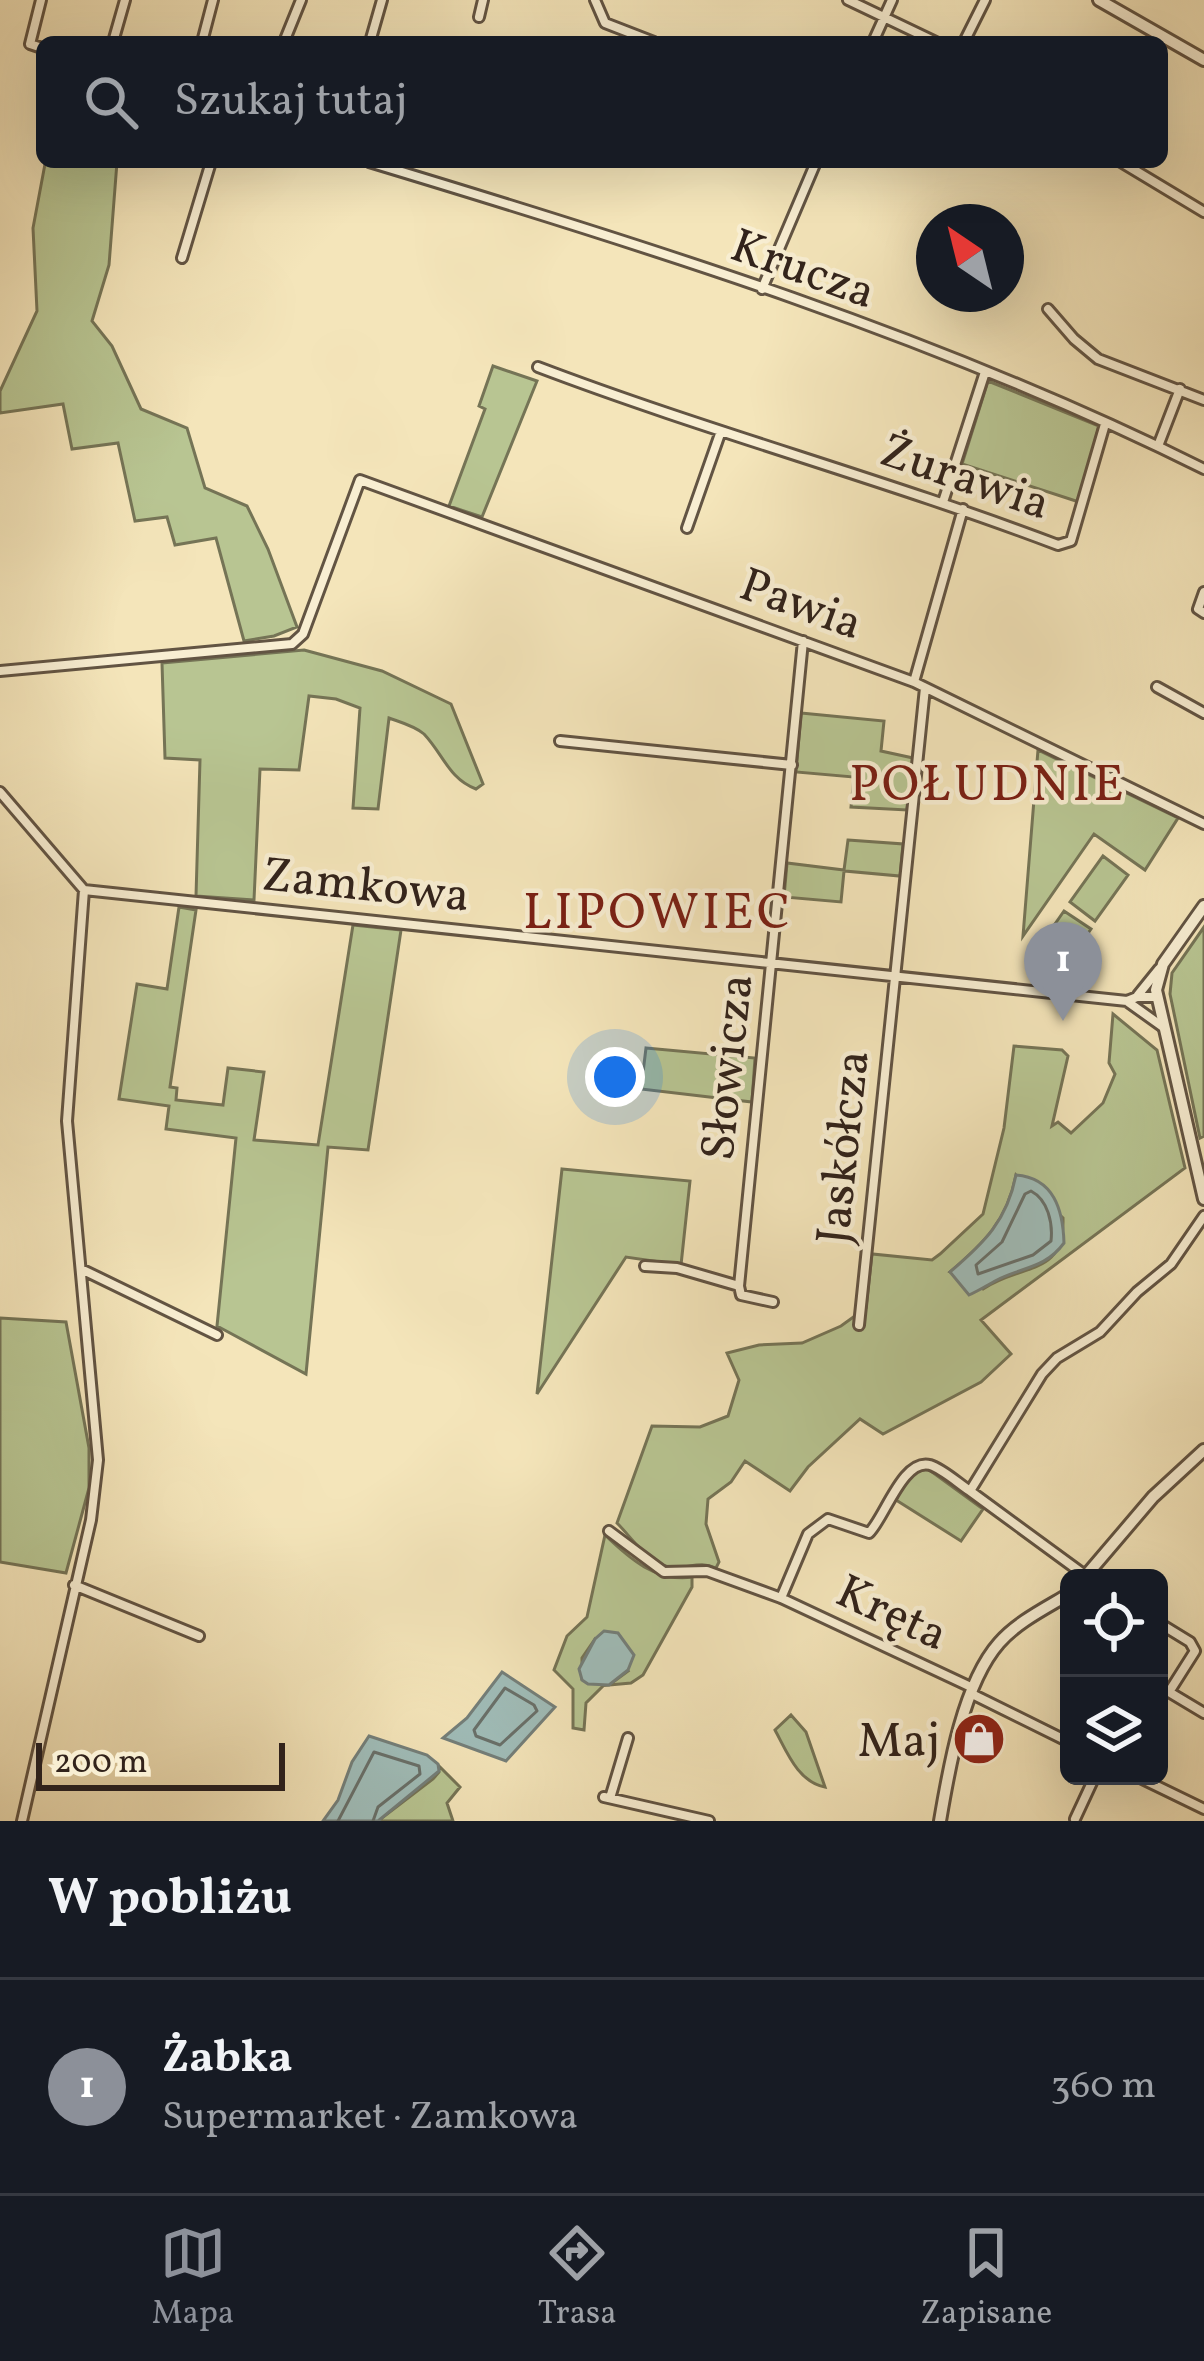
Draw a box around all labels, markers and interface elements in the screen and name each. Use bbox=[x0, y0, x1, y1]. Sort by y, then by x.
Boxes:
search box bbox=[36, 36, 1168, 168]
icon: search bbox=[78, 69, 144, 135]
text: Szukaj tutaj bbox=[174, 71, 408, 134]
north arrow bbox=[916, 204, 1024, 312]
street label: Krucza bbox=[721, 214, 884, 328]
street label: Żurawia bbox=[871, 419, 1058, 539]
street label: Pawia bbox=[730, 553, 871, 659]
district label: POŁUDNIE bbox=[849, 751, 1127, 822]
street label: Zamkowa bbox=[258, 843, 473, 932]
district label: LIPOWIEC bbox=[523, 879, 793, 950]
pin: 1 bbox=[1024, 922, 1102, 1021]
street label: Słowicza bbox=[686, 971, 773, 1164]
your location bbox=[585, 1047, 645, 1107]
street label: Jaskółcza bbox=[802, 1047, 889, 1248]
street label: Kręta bbox=[824, 1560, 958, 1670]
map controls bbox=[1060, 1569, 1168, 1785]
button: locate bbox=[1060, 1569, 1168, 1677]
button: layers bbox=[1060, 1677, 1168, 1785]
place label: Maj bbox=[858, 1710, 940, 1777]
shop icon: Maj bbox=[951, 1711, 1007, 1767]
scale bar bbox=[36, 1737, 285, 1790]
text: 200 m bbox=[54, 1741, 148, 1787]
text: W pobliżu bbox=[48, 1864, 292, 1935]
text: Żabka bbox=[162, 2028, 293, 2091]
text: 1 bbox=[79, 2060, 95, 2114]
text: 360 m bbox=[1051, 2060, 1156, 2114]
text: Supermarket · Zamkowa bbox=[162, 2091, 578, 2145]
tab: Mapa bbox=[152, 2220, 234, 2338]
tab: Trasa bbox=[538, 2220, 617, 2338]
tab: Zapisane bbox=[920, 2220, 1052, 2338]

